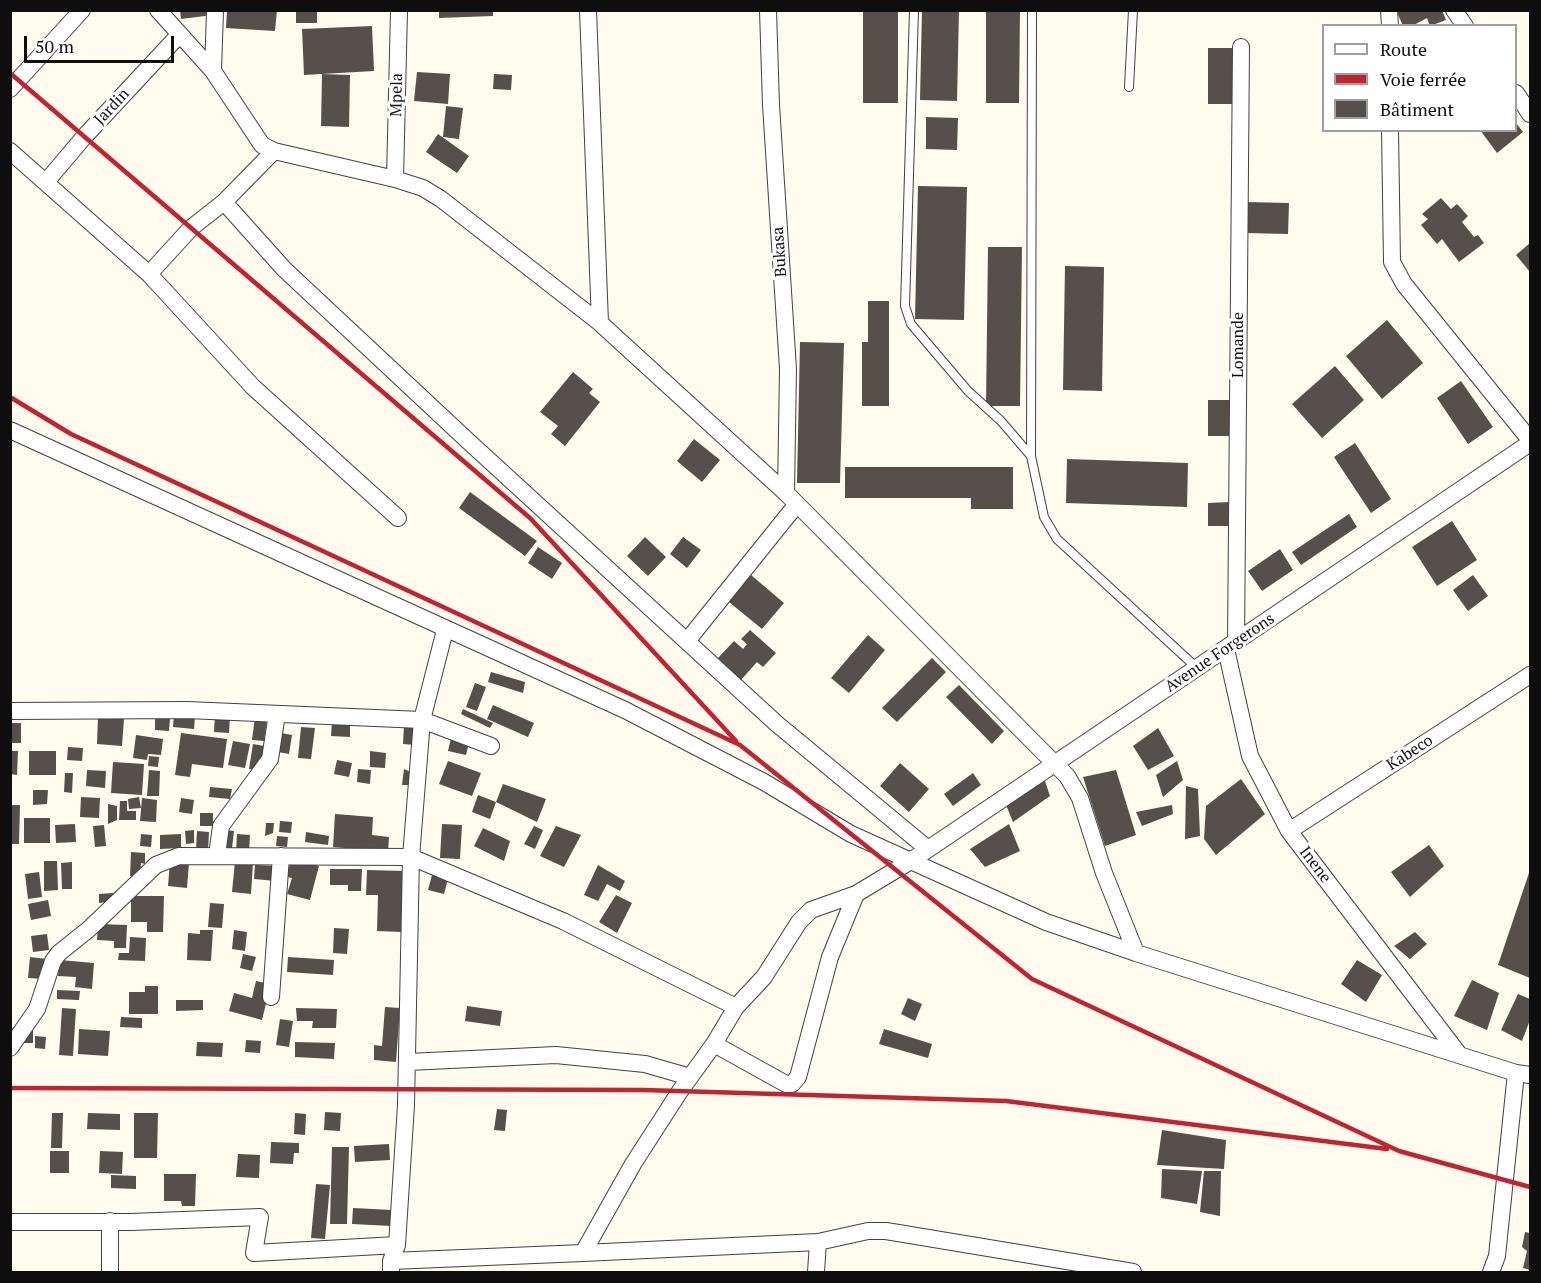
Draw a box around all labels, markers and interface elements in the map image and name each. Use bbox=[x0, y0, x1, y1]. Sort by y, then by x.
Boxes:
scale bar bbox=[27, 24, 177, 62]
legend bbox=[1322, 24, 1517, 132]
text: 50 m bbox=[35, 34, 74, 58]
text: Route bbox=[1380, 37, 1427, 61]
text: Voie ferrée bbox=[1380, 67, 1466, 91]
street label: Mpela bbox=[387, 73, 407, 117]
street label: Jardin bbox=[90, 85, 134, 129]
text: Bâtiment bbox=[1380, 97, 1454, 121]
street label: Bukasa bbox=[769, 226, 791, 278]
street label: Lomande bbox=[1228, 312, 1248, 378]
street label: Avenue Forgerons bbox=[1162, 609, 1278, 697]
street label: Kabeco bbox=[1383, 731, 1437, 775]
street label: Inene bbox=[1295, 843, 1335, 887]

